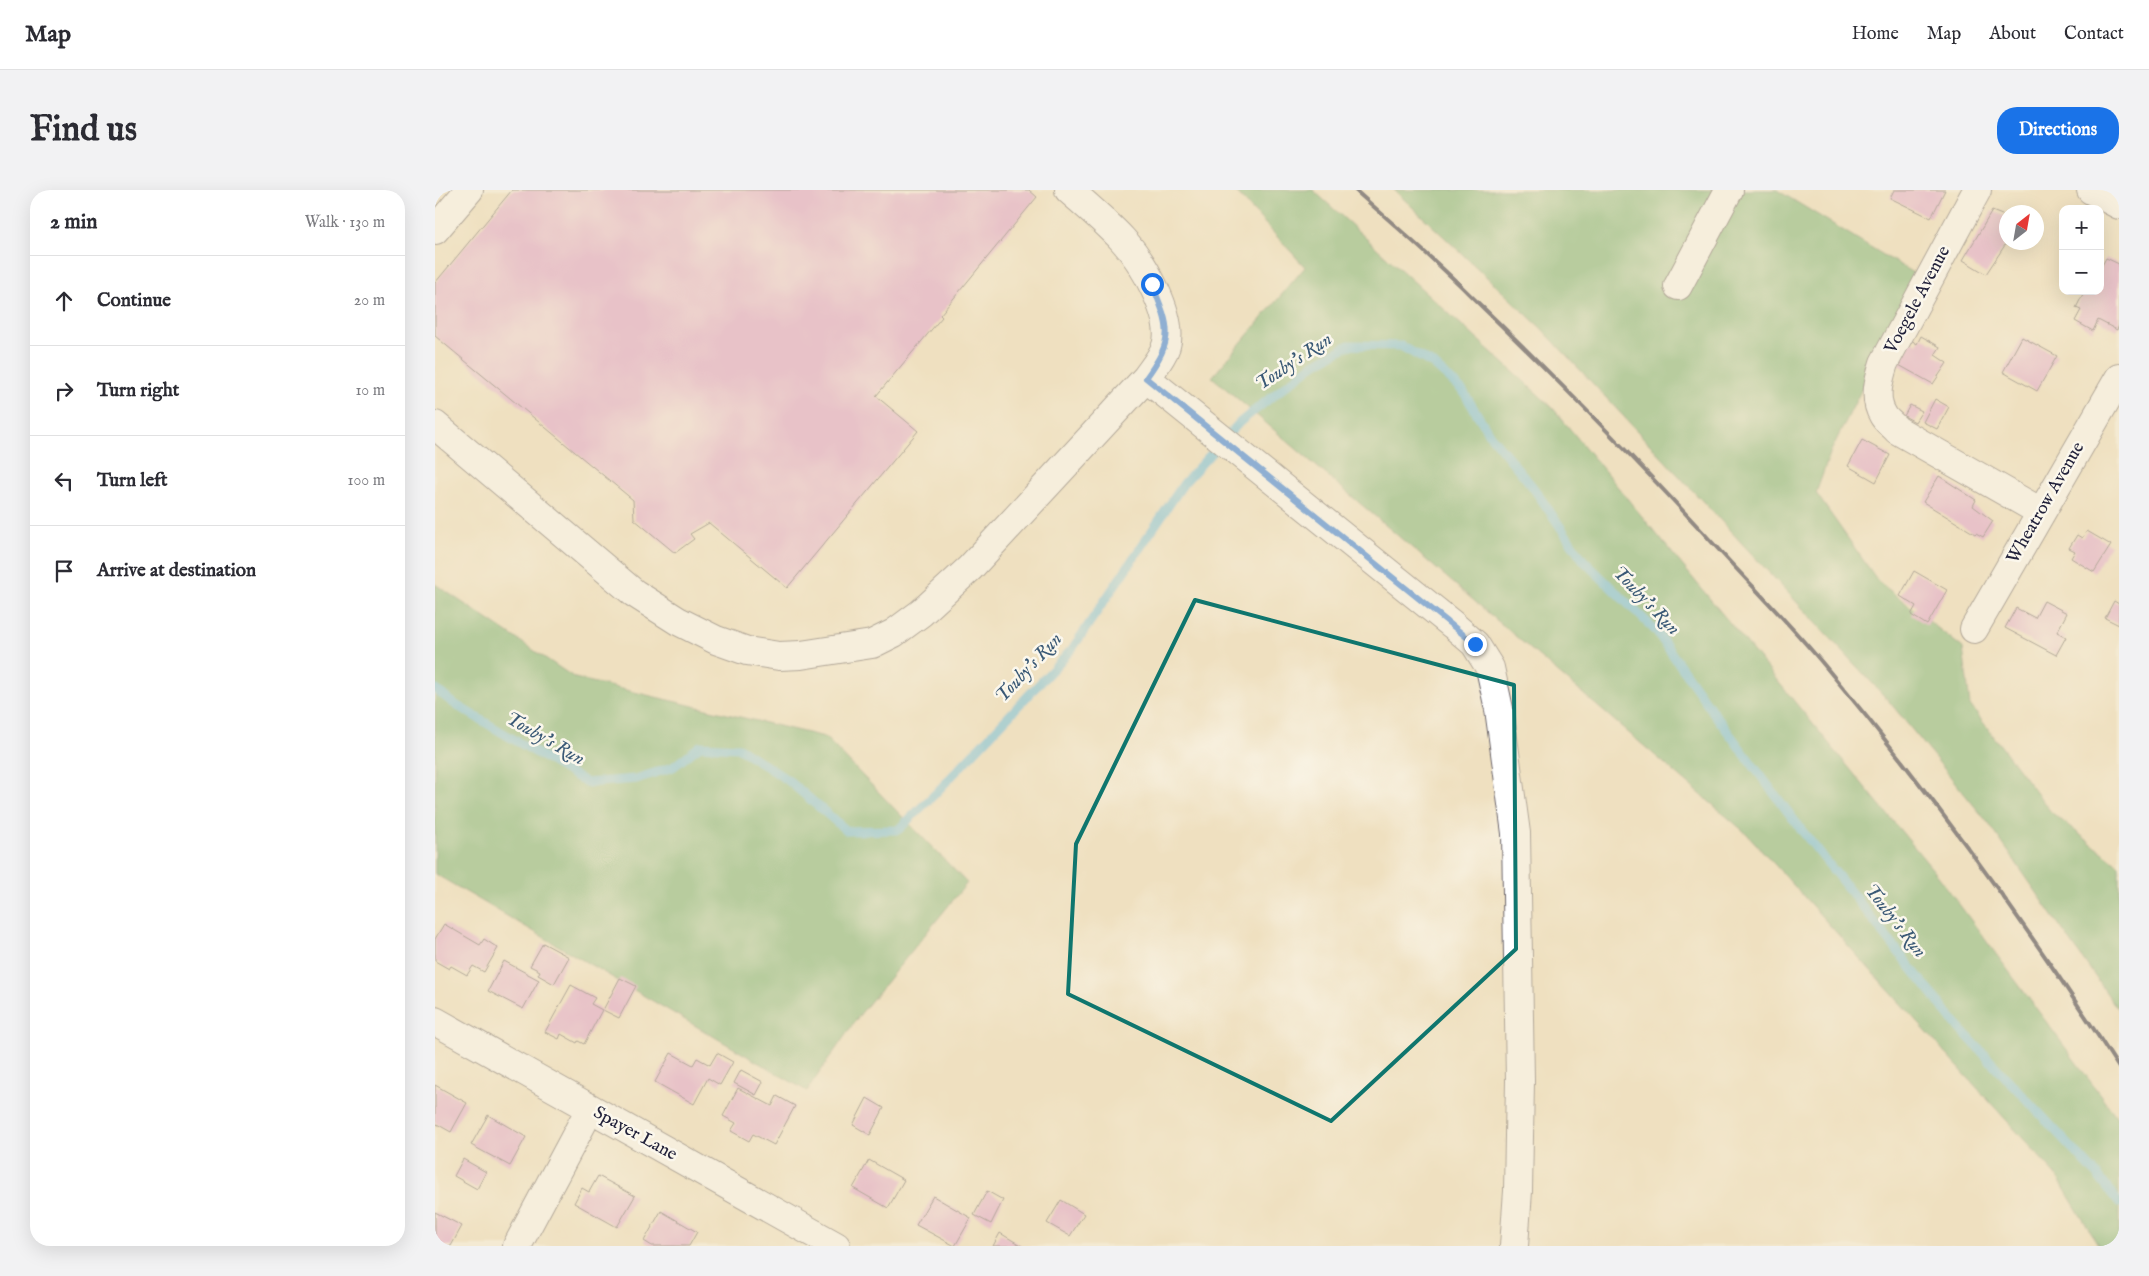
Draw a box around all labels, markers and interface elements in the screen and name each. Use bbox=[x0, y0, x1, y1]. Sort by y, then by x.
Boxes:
text: Map bbox=[25, 19, 71, 50]
text: Home bbox=[1852, 23, 1899, 46]
text: Map bbox=[1927, 23, 1961, 46]
text: About bbox=[1989, 23, 2036, 46]
text: Contact bbox=[2064, 23, 2124, 46]
button: Directions bbox=[1997, 107, 2119, 154]
text: Find us bbox=[30, 108, 137, 153]
north arrow bbox=[1999, 205, 2044, 250]
map controls bbox=[2059, 205, 2104, 295]
button: + bbox=[2059, 205, 2104, 250]
text: 2 min bbox=[50, 209, 97, 236]
text: Walk · 130 m bbox=[305, 213, 385, 233]
street label: Voegele Avenue bbox=[1879, 242, 1956, 359]
button: − bbox=[2059, 250, 2104, 295]
route start bbox=[1141, 273, 1164, 296]
icon: ahead bbox=[50, 287, 78, 315]
text: Continue bbox=[97, 289, 171, 313]
text: 20 m bbox=[354, 291, 385, 311]
water label: Touby's Run bbox=[1251, 328, 1337, 396]
icon: right bbox=[50, 377, 78, 405]
text: Turn right bbox=[97, 379, 179, 403]
text: 10 m bbox=[355, 381, 385, 401]
street label: Wheatrow Avenue bbox=[2002, 438, 2090, 568]
icon: left bbox=[50, 467, 78, 495]
text: Turn left bbox=[97, 469, 168, 493]
text: 100 m bbox=[348, 471, 385, 491]
icon: arrive bbox=[50, 557, 78, 585]
text: Arrive at destination bbox=[97, 559, 256, 583]
water label: Touby's Run bbox=[1607, 561, 1685, 641]
water label: Touby's Run bbox=[990, 628, 1068, 708]
route end bbox=[1464, 633, 1487, 656]
water label: Touby's Run bbox=[501, 707, 589, 771]
water label: Touby's Run bbox=[1859, 879, 1931, 963]
street label: Spayer Lane bbox=[589, 1102, 681, 1166]

